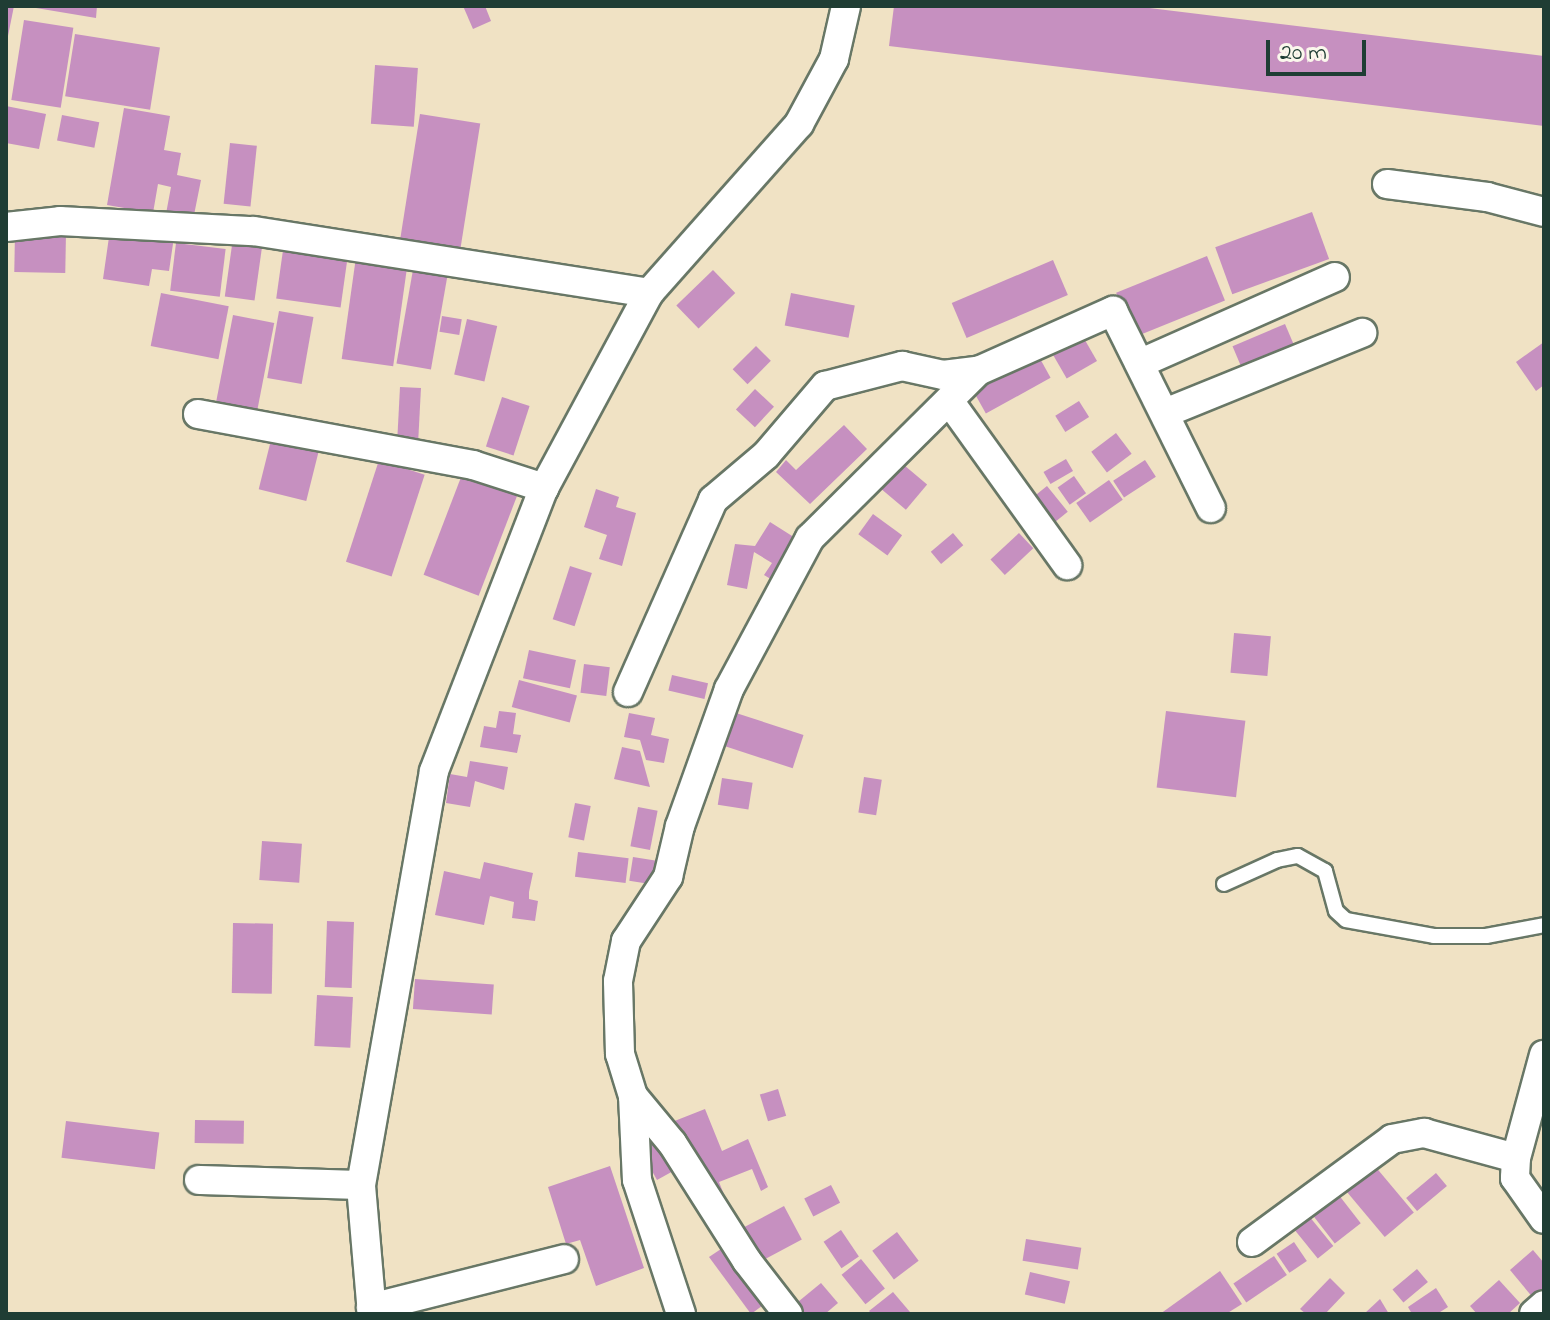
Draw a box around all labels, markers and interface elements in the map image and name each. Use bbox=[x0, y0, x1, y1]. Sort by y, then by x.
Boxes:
scale bar bbox=[1270, 24, 1370, 74]
text: 20 m bbox=[1280, 36, 1327, 71]

